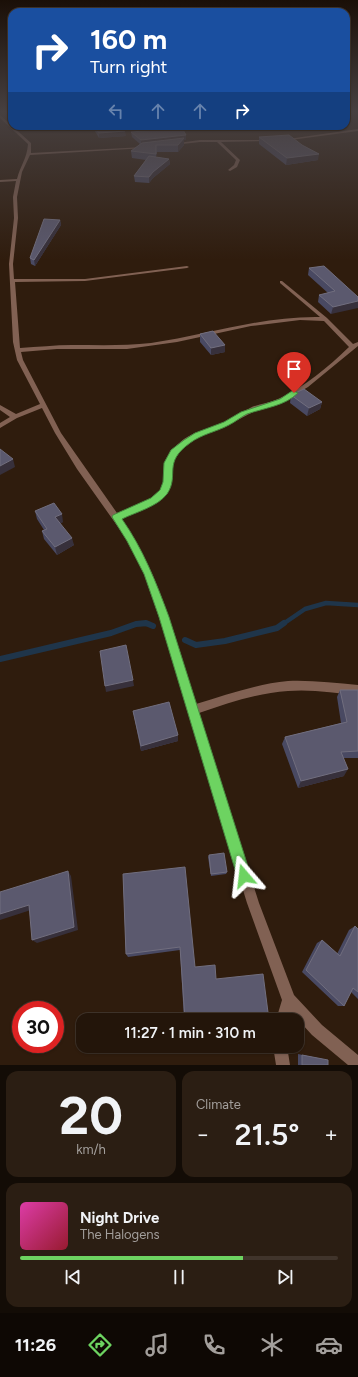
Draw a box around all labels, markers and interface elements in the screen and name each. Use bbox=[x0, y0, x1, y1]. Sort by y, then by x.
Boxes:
text: 160 m bbox=[90, 22, 167, 56]
icon: right bbox=[24, 24, 76, 76]
text: Turn right bbox=[90, 56, 167, 78]
icon: left bbox=[105, 100, 127, 122]
icon: ahead bbox=[147, 100, 169, 122]
icon: ahead bbox=[189, 100, 211, 122]
icon: right bbox=[231, 100, 253, 122]
pin bbox=[277, 352, 311, 393]
icon: arrive bbox=[283, 358, 305, 380]
position arrow bbox=[223, 855, 265, 897]
speed limit sign: 30 bbox=[12, 1001, 64, 1053]
text: 11:27 · 1 min · 310 m bbox=[124, 1024, 256, 1042]
text: 20 bbox=[59, 1085, 123, 1147]
text: Climate bbox=[196, 1097, 241, 1112]
text: 21.5° bbox=[234, 1116, 300, 1153]
text: − bbox=[196, 1121, 210, 1148]
text: + bbox=[324, 1121, 338, 1148]
text: km/h bbox=[76, 1142, 106, 1157]
text: Night Drive bbox=[80, 1209, 159, 1227]
text: The Halogens bbox=[80, 1227, 160, 1242]
icon: previous bbox=[62, 1266, 84, 1288]
icon: pause bbox=[168, 1266, 190, 1288]
icon: next bbox=[274, 1266, 296, 1288]
icon: directions bbox=[86, 1331, 114, 1359]
icon: music bbox=[143, 1331, 171, 1359]
icon: phone bbox=[200, 1331, 228, 1359]
icon: climate bbox=[258, 1331, 286, 1359]
icon: car bbox=[315, 1331, 343, 1359]
text: 11:26 bbox=[15, 1334, 56, 1356]

